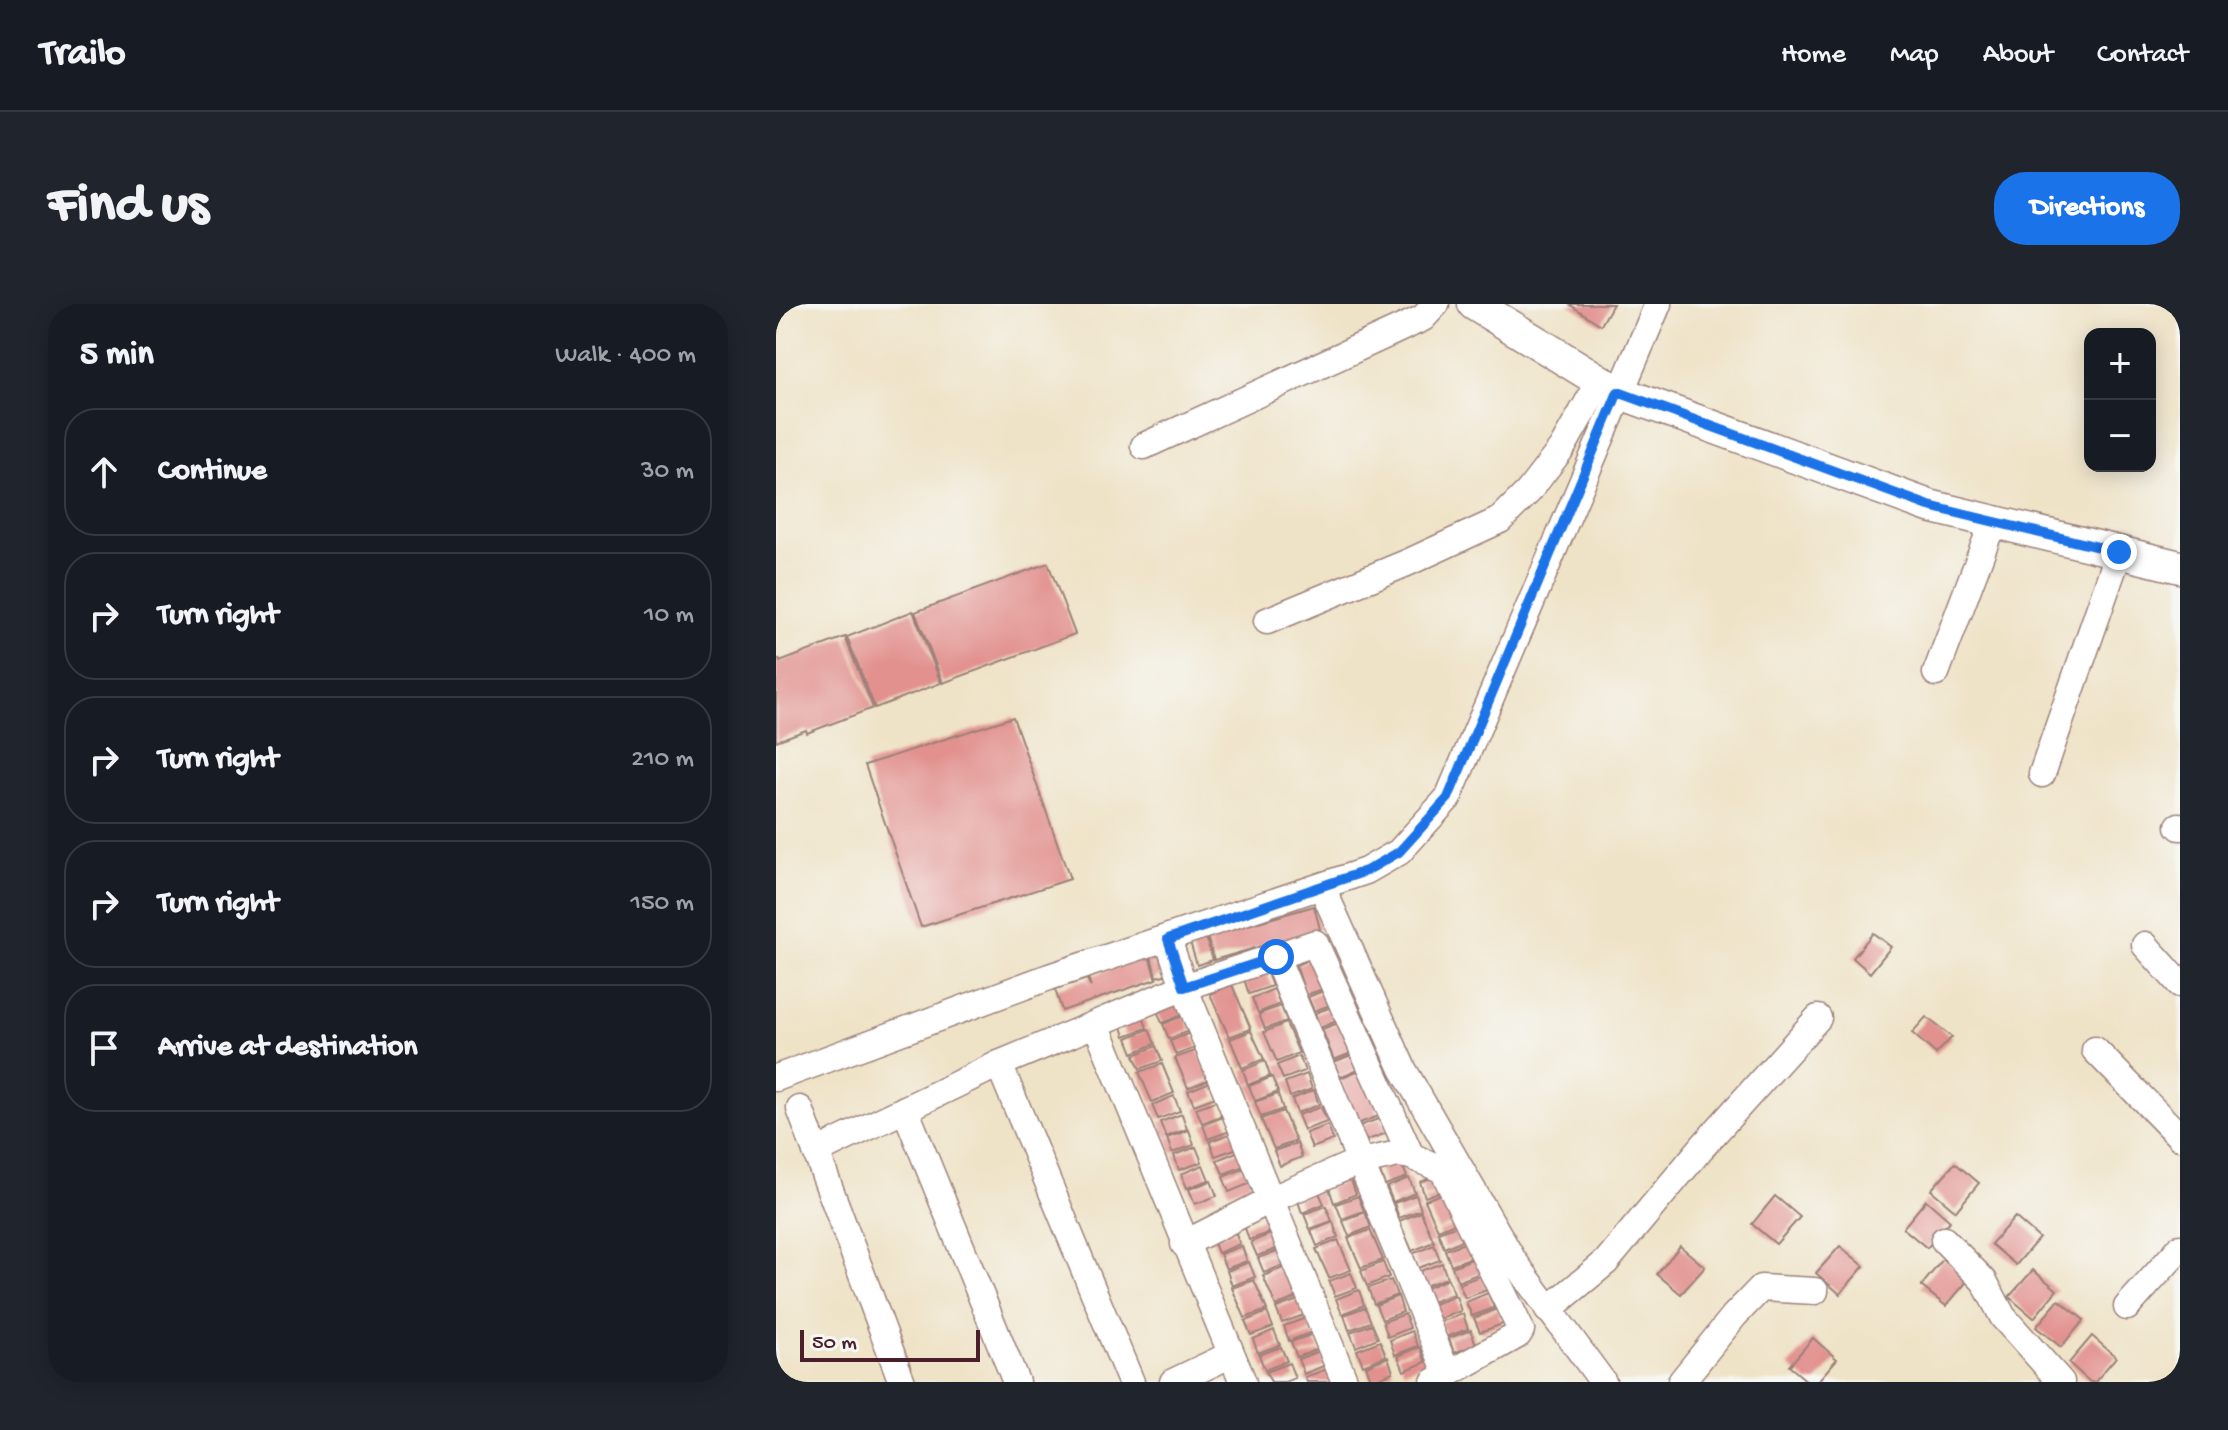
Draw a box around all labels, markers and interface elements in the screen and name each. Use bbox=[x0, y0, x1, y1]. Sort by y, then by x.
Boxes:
text: Trailo bbox=[40, 33, 126, 77]
text: Home bbox=[1781, 39, 1846, 72]
text: Map bbox=[1890, 39, 1939, 72]
text: About bbox=[1983, 39, 2053, 72]
text: Contact bbox=[2097, 39, 2188, 72]
button: Directions bbox=[1994, 172, 2180, 245]
text: Find us bbox=[48, 175, 208, 241]
map controls bbox=[2084, 328, 2156, 472]
button: + bbox=[2084, 328, 2156, 400]
text: 5 min bbox=[80, 336, 154, 376]
text: Walk · 400 m bbox=[555, 341, 696, 372]
button: − bbox=[2084, 400, 2156, 472]
icon: ahead bbox=[82, 450, 126, 494]
text: Continue bbox=[158, 455, 267, 490]
text: 30 m bbox=[641, 457, 694, 488]
route end bbox=[2101, 534, 2137, 570]
icon: right bbox=[82, 594, 126, 638]
text: Turn right bbox=[158, 599, 278, 634]
text: 10 m bbox=[644, 601, 694, 632]
icon: right bbox=[82, 738, 126, 782]
text: Turn right bbox=[158, 743, 278, 778]
text: 210 m bbox=[631, 745, 694, 776]
icon: right bbox=[82, 882, 126, 926]
text: Turn right bbox=[158, 887, 278, 922]
text: 150 m bbox=[630, 889, 694, 920]
route start bbox=[1258, 939, 1294, 975]
icon: arrive bbox=[82, 1026, 126, 1070]
text: Arrive at destination bbox=[158, 1031, 418, 1066]
scale bar bbox=[800, 1326, 980, 1362]
text: 50 m bbox=[812, 1331, 857, 1357]

